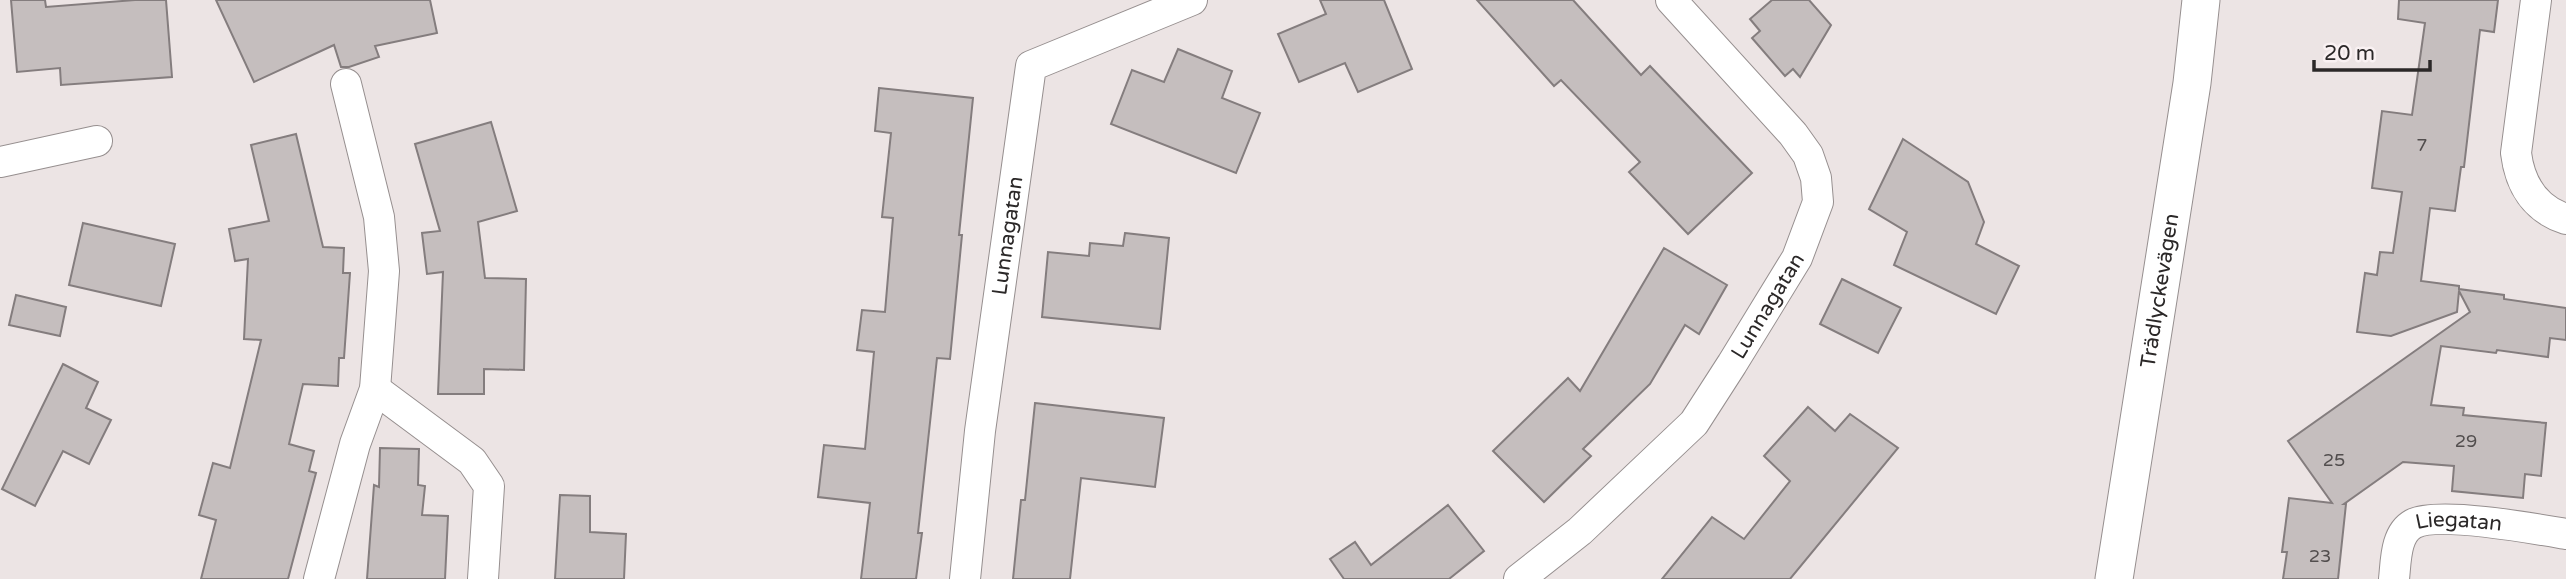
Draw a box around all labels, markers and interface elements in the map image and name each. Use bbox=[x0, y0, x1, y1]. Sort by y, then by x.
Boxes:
scale bar bbox=[2314, 28, 2430, 72]
text: 20 m bbox=[2324, 41, 2375, 66]
house number: 7 bbox=[2416, 134, 2428, 156]
street label: Lunnagatan bbox=[987, 175, 1028, 297]
street label: Trädlyckevägen bbox=[2135, 212, 2184, 370]
street label: Lunnagatan bbox=[1726, 248, 1810, 363]
house number: 29 bbox=[2455, 430, 2477, 452]
house number: 25 bbox=[2323, 449, 2345, 471]
street label: Liegatan bbox=[2413, 507, 2504, 536]
house number: 23 bbox=[2309, 545, 2331, 567]

